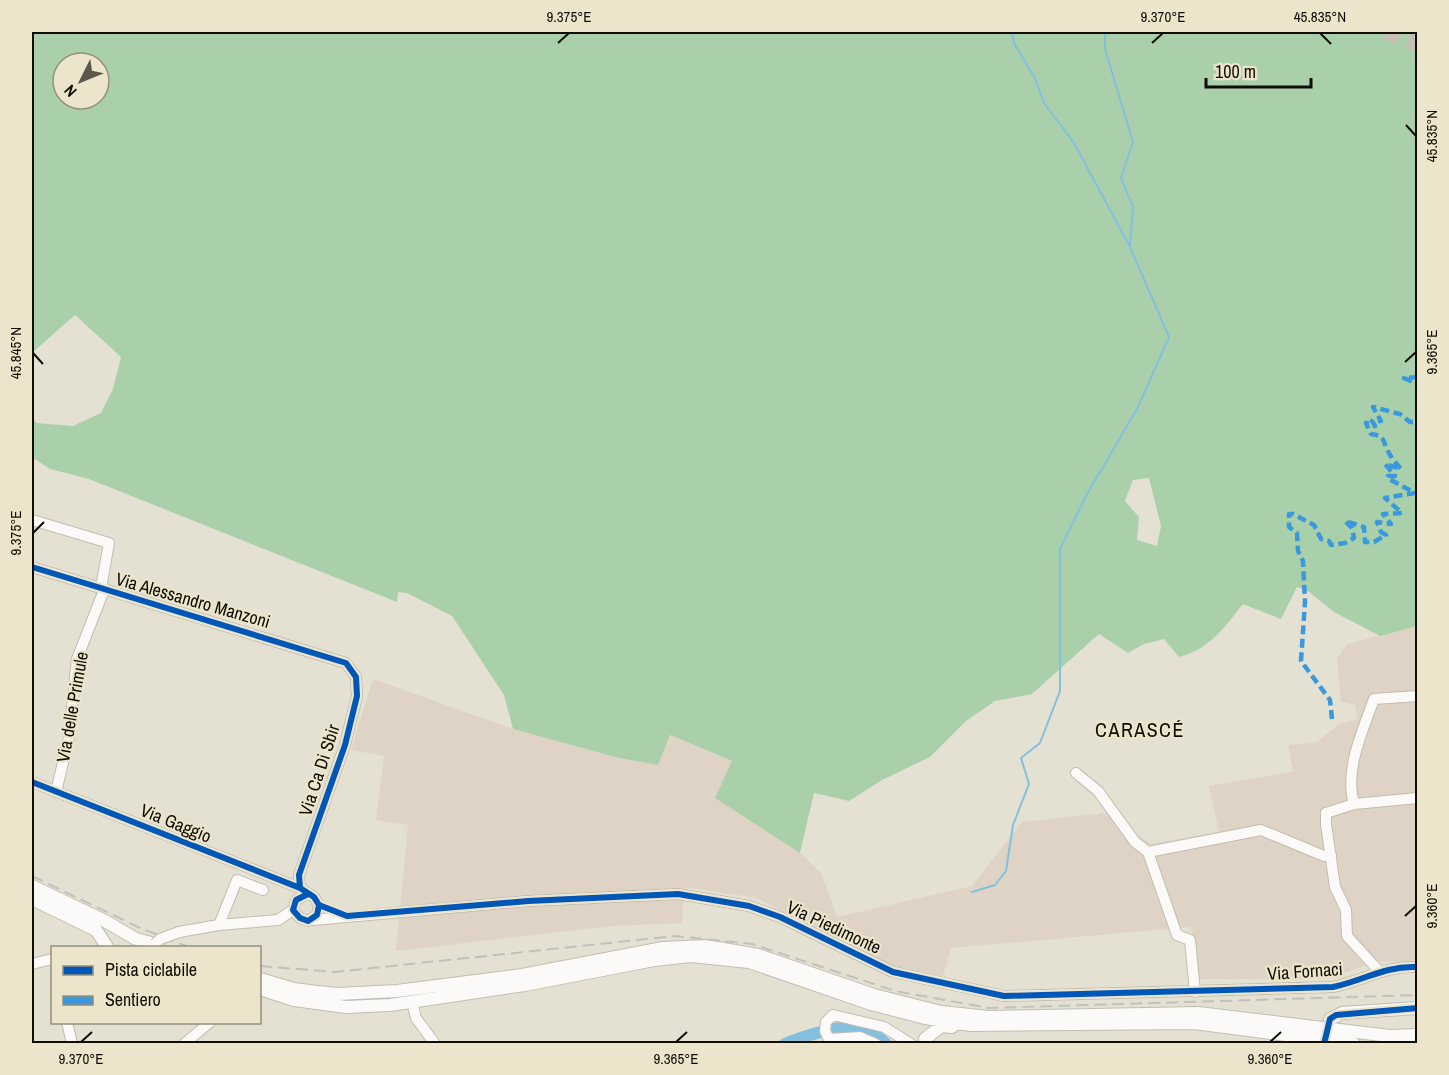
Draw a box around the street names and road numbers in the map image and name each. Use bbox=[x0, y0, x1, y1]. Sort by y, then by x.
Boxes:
street label: Via Alessandro Manzoni bbox=[113, 566, 273, 634]
street label: Via delle Primule bbox=[50, 650, 94, 764]
street label: Via Ca Di Sbir bbox=[292, 721, 346, 819]
street label: Via Gaggio bbox=[137, 797, 215, 849]
street label: Via Piedimonte bbox=[783, 894, 885, 960]
street label: Via Fornaci bbox=[1267, 956, 1343, 986]

